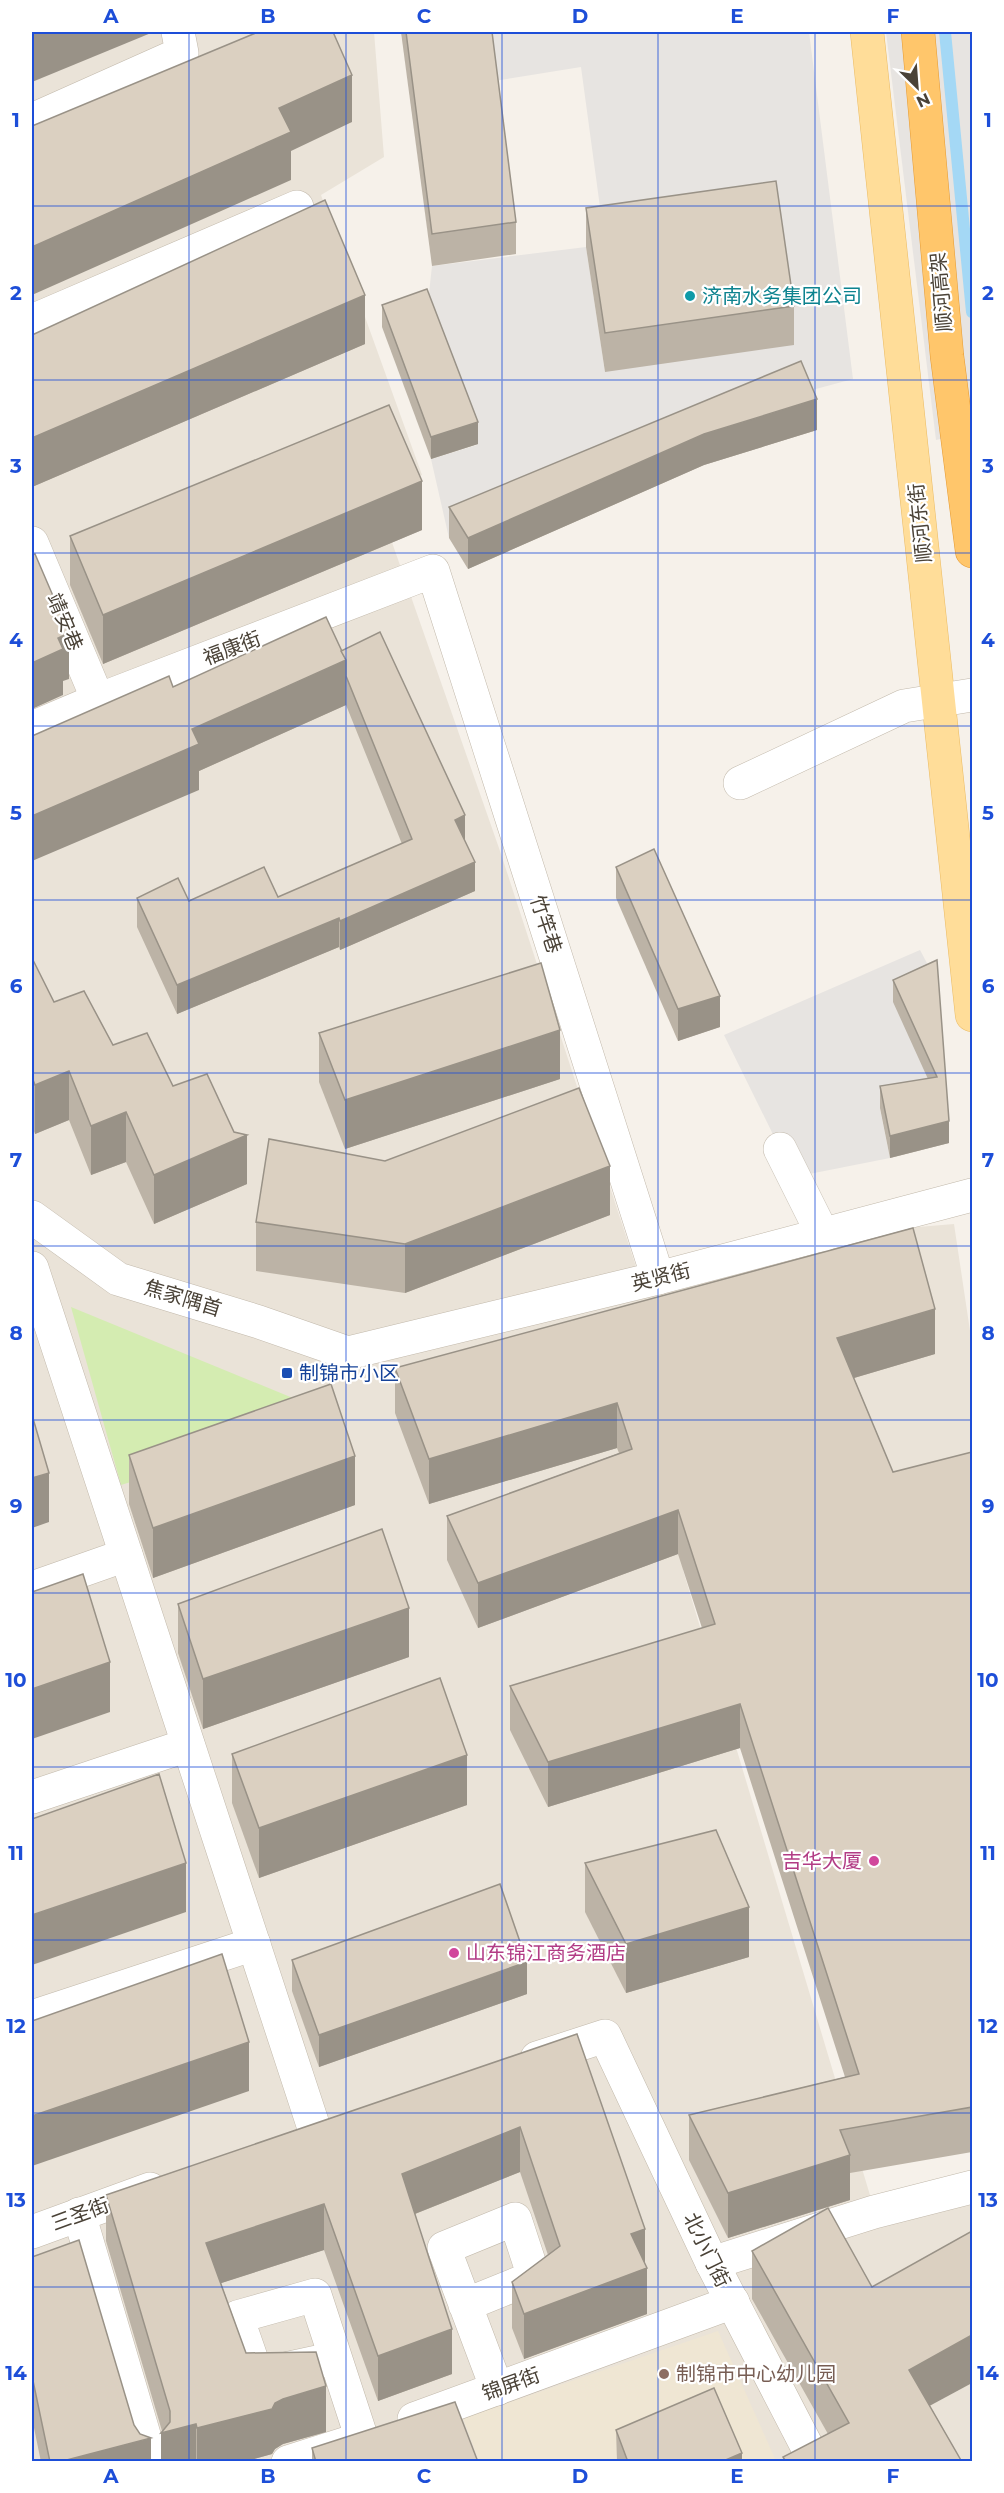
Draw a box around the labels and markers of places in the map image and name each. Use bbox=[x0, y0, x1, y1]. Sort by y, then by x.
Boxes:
place label: 济南水务集团公司 bbox=[702, 284, 862, 308]
marker: 济南水务集团公司 bbox=[683, 289, 697, 303]
place label: 制锦市小区 bbox=[299, 1361, 399, 1385]
marker: 制锦市小区 bbox=[280, 1366, 294, 1380]
place label: 吉华大厦 bbox=[782, 1849, 862, 1873]
marker: 吉华大厦 bbox=[867, 1854, 881, 1868]
place label: 山东锦江商务酒店 bbox=[466, 1941, 626, 1965]
marker: 山东锦江商务酒店 bbox=[447, 1946, 461, 1960]
place label: 制锦市中心幼儿园 bbox=[676, 2362, 836, 2386]
marker: 制锦市中心幼儿园 bbox=[657, 2367, 671, 2381]

